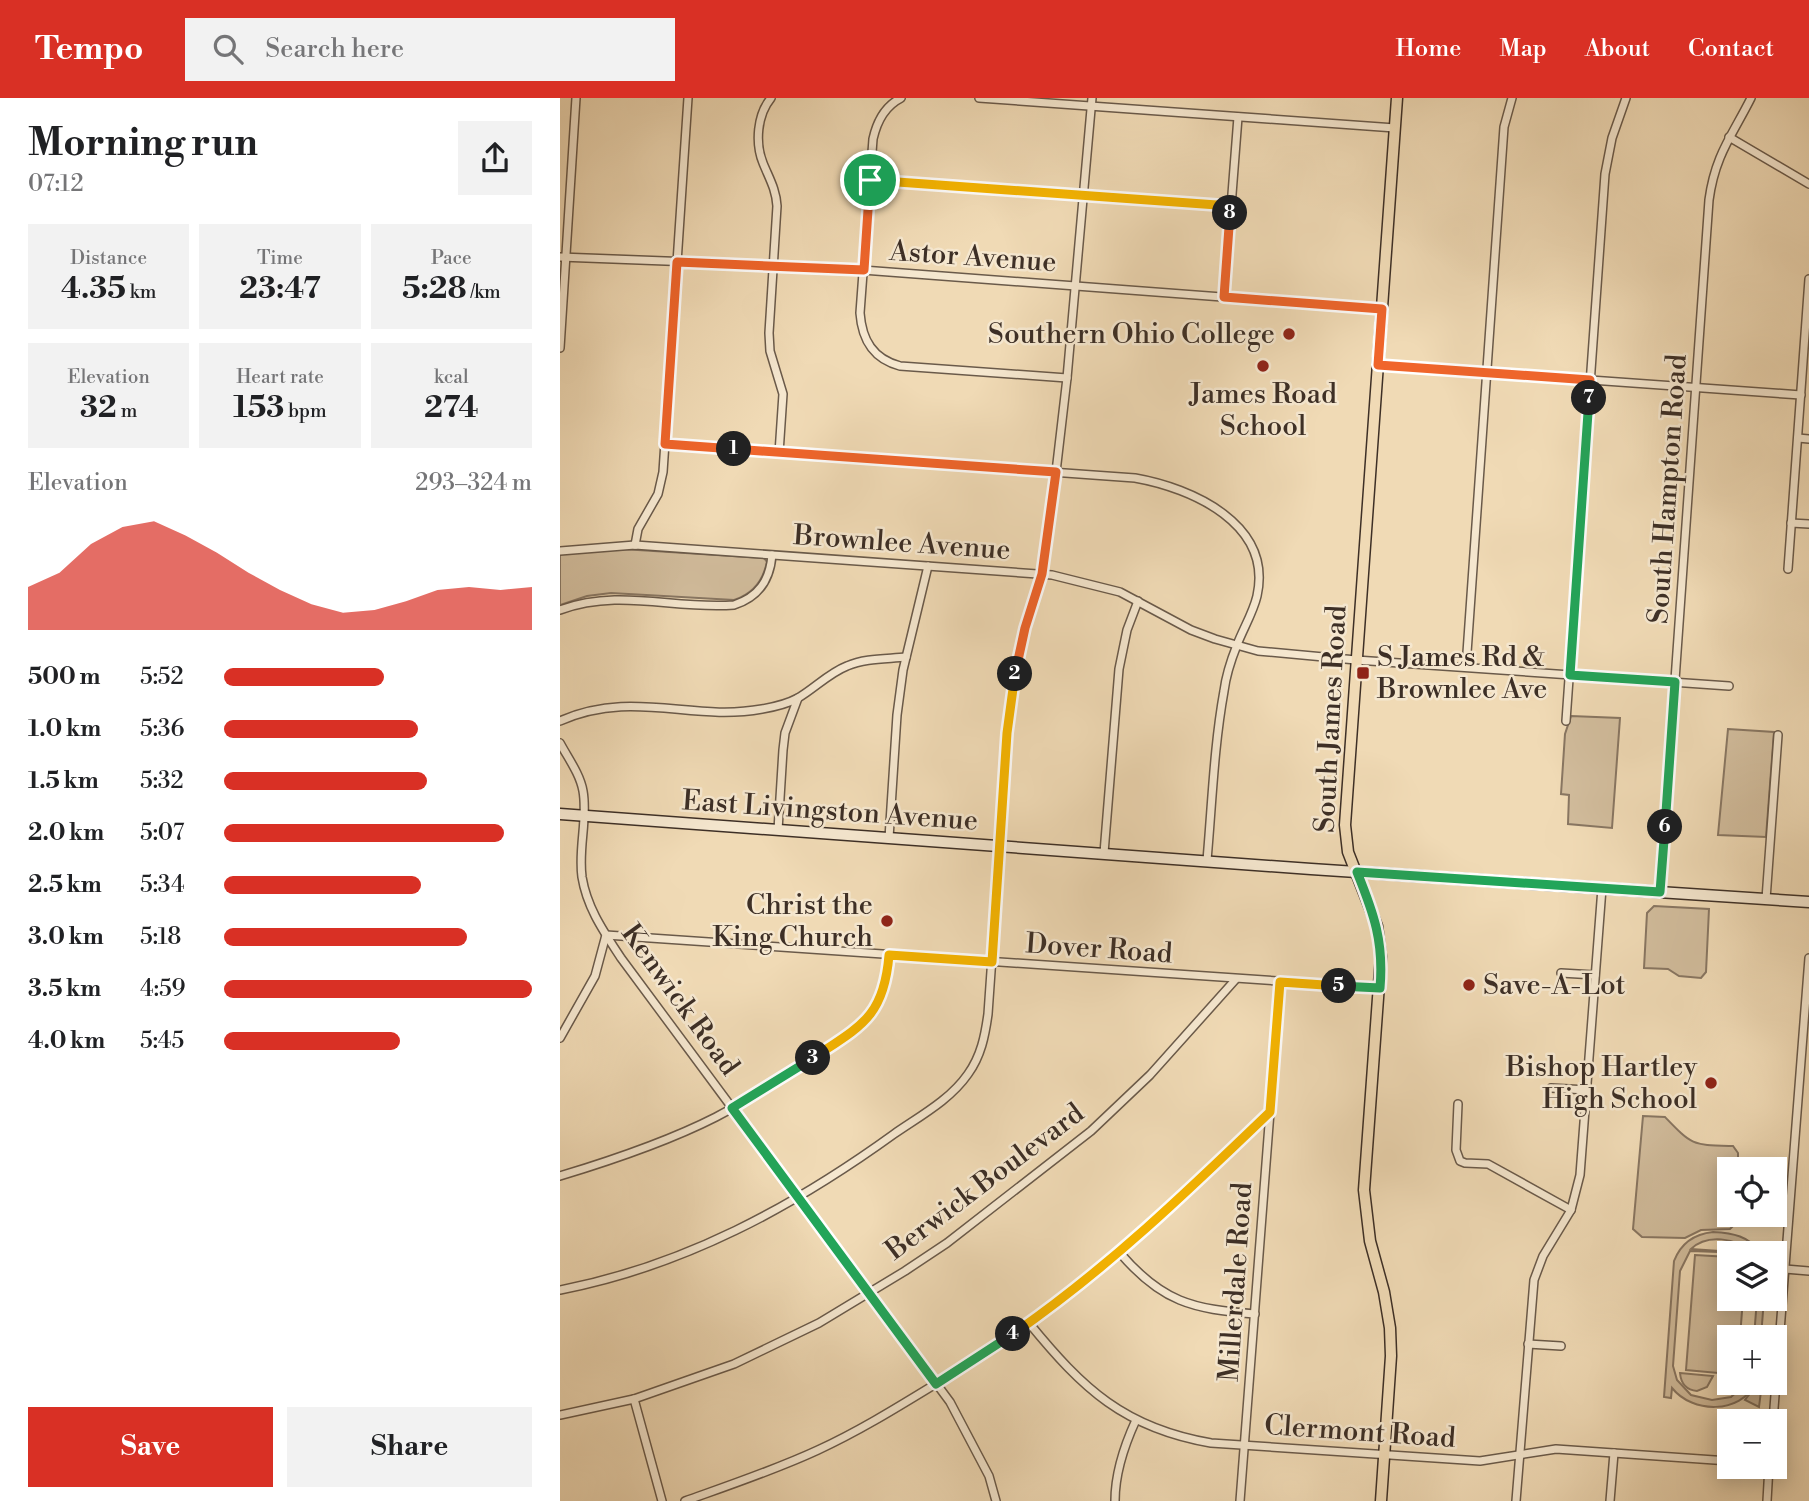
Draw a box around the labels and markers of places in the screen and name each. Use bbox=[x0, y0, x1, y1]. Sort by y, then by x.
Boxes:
pin bbox=[840, 150, 900, 210]
pin: 8 bbox=[1212, 195, 1248, 230]
place label: Southern Ohio College bbox=[988, 317, 1275, 352]
marker: Southern Ohio College bbox=[1281, 326, 1297, 342]
marker: James Road School bbox=[1255, 358, 1271, 374]
place label: James Road School bbox=[1188, 377, 1337, 444]
pin: 7 bbox=[1572, 380, 1606, 416]
pin: 1 bbox=[716, 432, 752, 466]
place label: S James Rd & Brownlee Ave bbox=[1376, 640, 1547, 707]
pin: 2 bbox=[998, 656, 1032, 692]
marker: S James Rd & Brownlee Ave bbox=[1355, 665, 1371, 681]
pin: 6 bbox=[1648, 810, 1682, 844]
place label: Christ the King Church bbox=[712, 888, 873, 955]
marker: Christ the King Church bbox=[879, 913, 895, 929]
pin: 5 bbox=[1322, 968, 1356, 1004]
place label: Save-A-Lot bbox=[1483, 968, 1625, 1003]
marker: Save-A-Lot bbox=[1461, 977, 1477, 993]
pin: 3 bbox=[796, 1040, 830, 1076]
place label: Bishop Hartley High School bbox=[1505, 1050, 1697, 1117]
marker: Bishop Hartley High School bbox=[1703, 1075, 1719, 1091]
pin: 4 bbox=[995, 1316, 1030, 1352]

